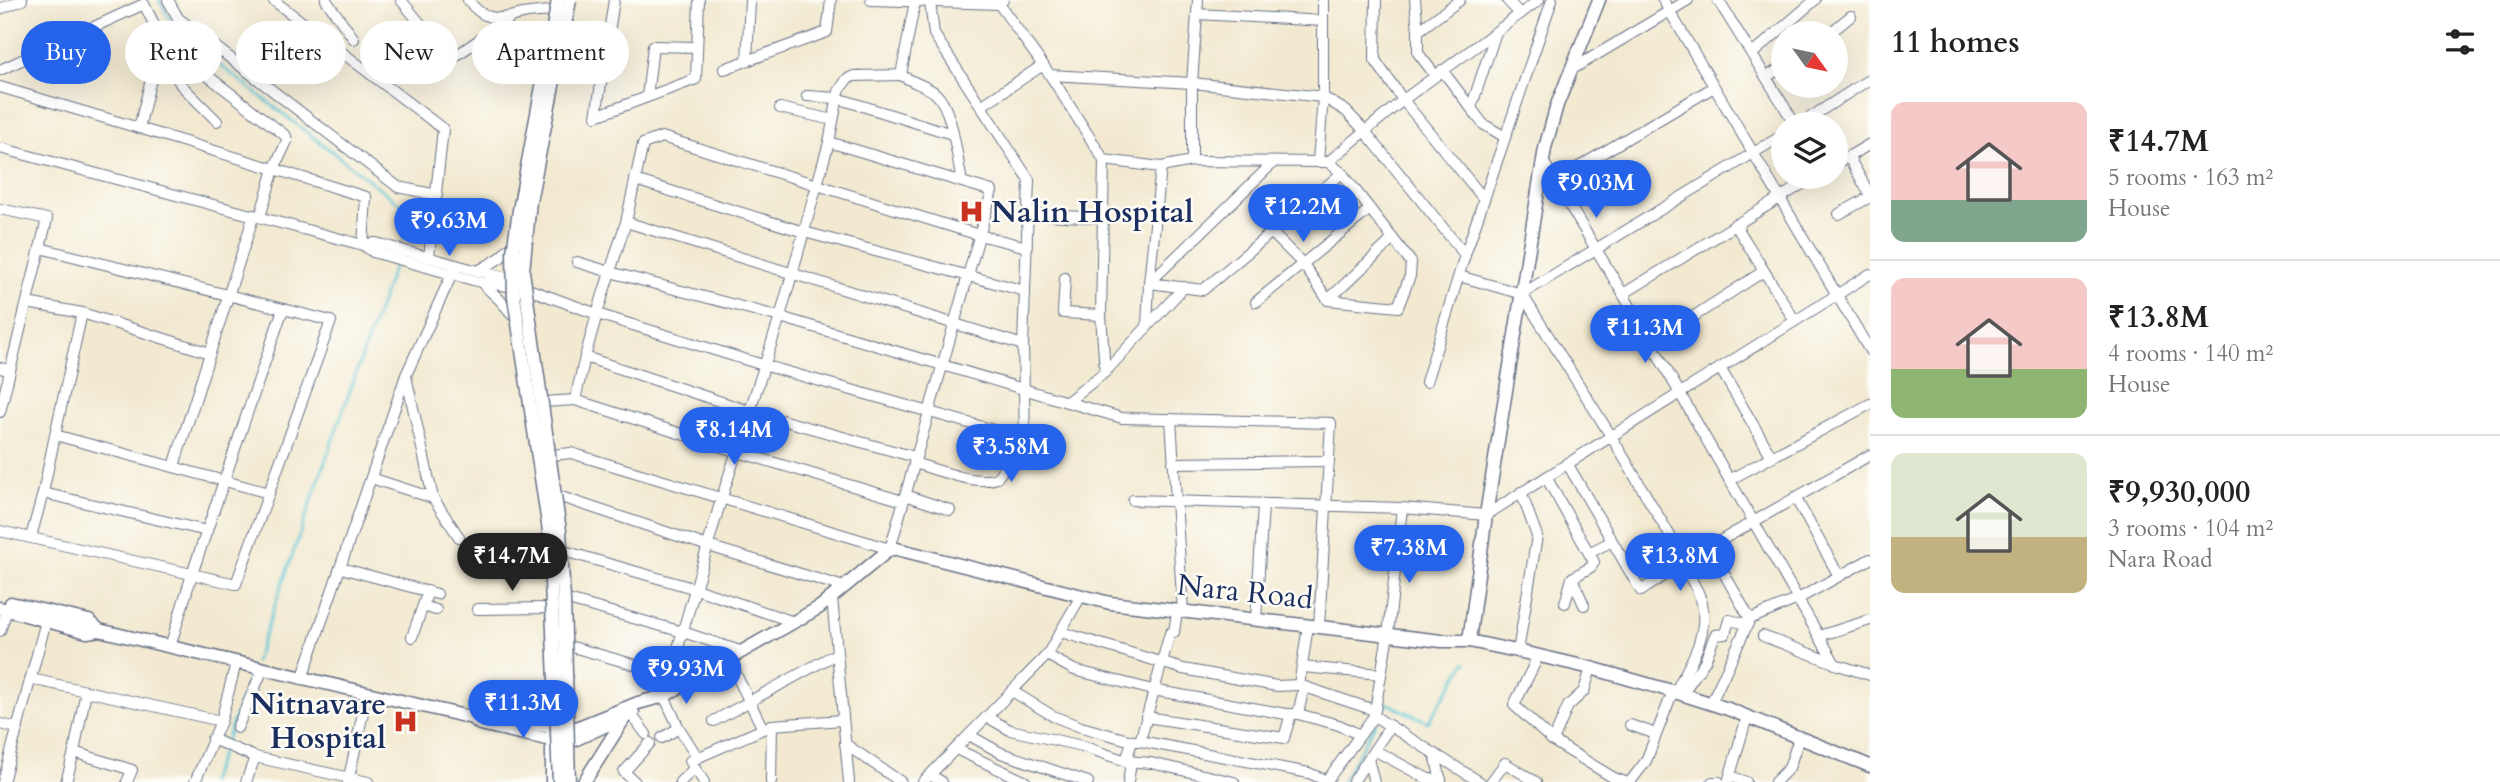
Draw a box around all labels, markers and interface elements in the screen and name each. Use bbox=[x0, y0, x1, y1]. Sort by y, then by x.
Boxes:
chip: Buy bbox=[21, 21, 111, 84]
chip: Rent bbox=[125, 21, 222, 84]
chip: Filters bbox=[236, 21, 346, 84]
chip: New bbox=[360, 21, 458, 84]
chip: Apartment bbox=[472, 21, 629, 84]
north arrow bbox=[1771, 21, 1848, 98]
map controls bbox=[1771, 21, 1848, 189]
text: 11 homes bbox=[1891, 22, 2020, 63]
icon: filters bbox=[2441, 23, 2479, 61]
button: layers bbox=[1771, 112, 1848, 189]
text: ₹14.7M bbox=[2108, 121, 2209, 162]
icon: home bbox=[1947, 130, 2031, 214]
pin: ₹9.03M bbox=[1539, 160, 1653, 220]
text: 5 rooms · 163 m² bbox=[2108, 162, 2273, 193]
text: ₹9.03M bbox=[1557, 167, 1635, 198]
pin: ₹12.2M bbox=[1246, 184, 1360, 244]
text: ₹12.2M bbox=[1264, 191, 1342, 222]
place label: Nalin Hospital bbox=[991, 192, 1194, 233]
text: House bbox=[2108, 193, 2170, 224]
pin: ₹9.63M bbox=[392, 198, 506, 258]
hospital icon: Nalin Hospital bbox=[957, 198, 985, 226]
text: ₹9.63M bbox=[410, 205, 488, 236]
text: ₹13.8M bbox=[2108, 297, 2209, 338]
pin: ₹11.3M bbox=[1588, 306, 1702, 365]
icon: home bbox=[1947, 306, 2031, 390]
text: ₹11.3M bbox=[1606, 312, 1684, 343]
text: 4 rooms · 140 m² bbox=[2108, 338, 2273, 369]
text: House bbox=[2108, 369, 2170, 400]
pin: ₹8.14M bbox=[677, 407, 791, 467]
text: ₹8.14M bbox=[695, 414, 773, 445]
pin: ₹3.58M bbox=[954, 424, 1068, 484]
text: ₹3.58M bbox=[972, 431, 1050, 462]
text: ₹9,930,000 bbox=[2108, 472, 2250, 513]
icon: home bbox=[1947, 481, 2031, 565]
text: 3 rooms · 104 m² bbox=[2108, 513, 2273, 544]
pin: ₹7.38M bbox=[1352, 526, 1466, 585]
text: ₹7.38M bbox=[1370, 532, 1448, 563]
pin: ₹14.7M bbox=[455, 534, 569, 593]
pin: ₹13.8M bbox=[1623, 534, 1737, 593]
text: ₹14.7M bbox=[473, 540, 551, 571]
text: ₹13.8M bbox=[1641, 540, 1719, 571]
text: Nara Road bbox=[2108, 544, 2213, 575]
street label: Nara Road bbox=[1175, 564, 1315, 620]
pin: ₹9.93M bbox=[629, 646, 743, 706]
text: ₹9.93M bbox=[647, 653, 725, 684]
pin: ₹11.3M bbox=[466, 680, 580, 740]
place label: Nitnavare Hospital bbox=[250, 684, 386, 759]
text: ₹11.3M bbox=[484, 687, 562, 718]
hospital icon: Nitnavare Hospital bbox=[392, 707, 420, 735]

